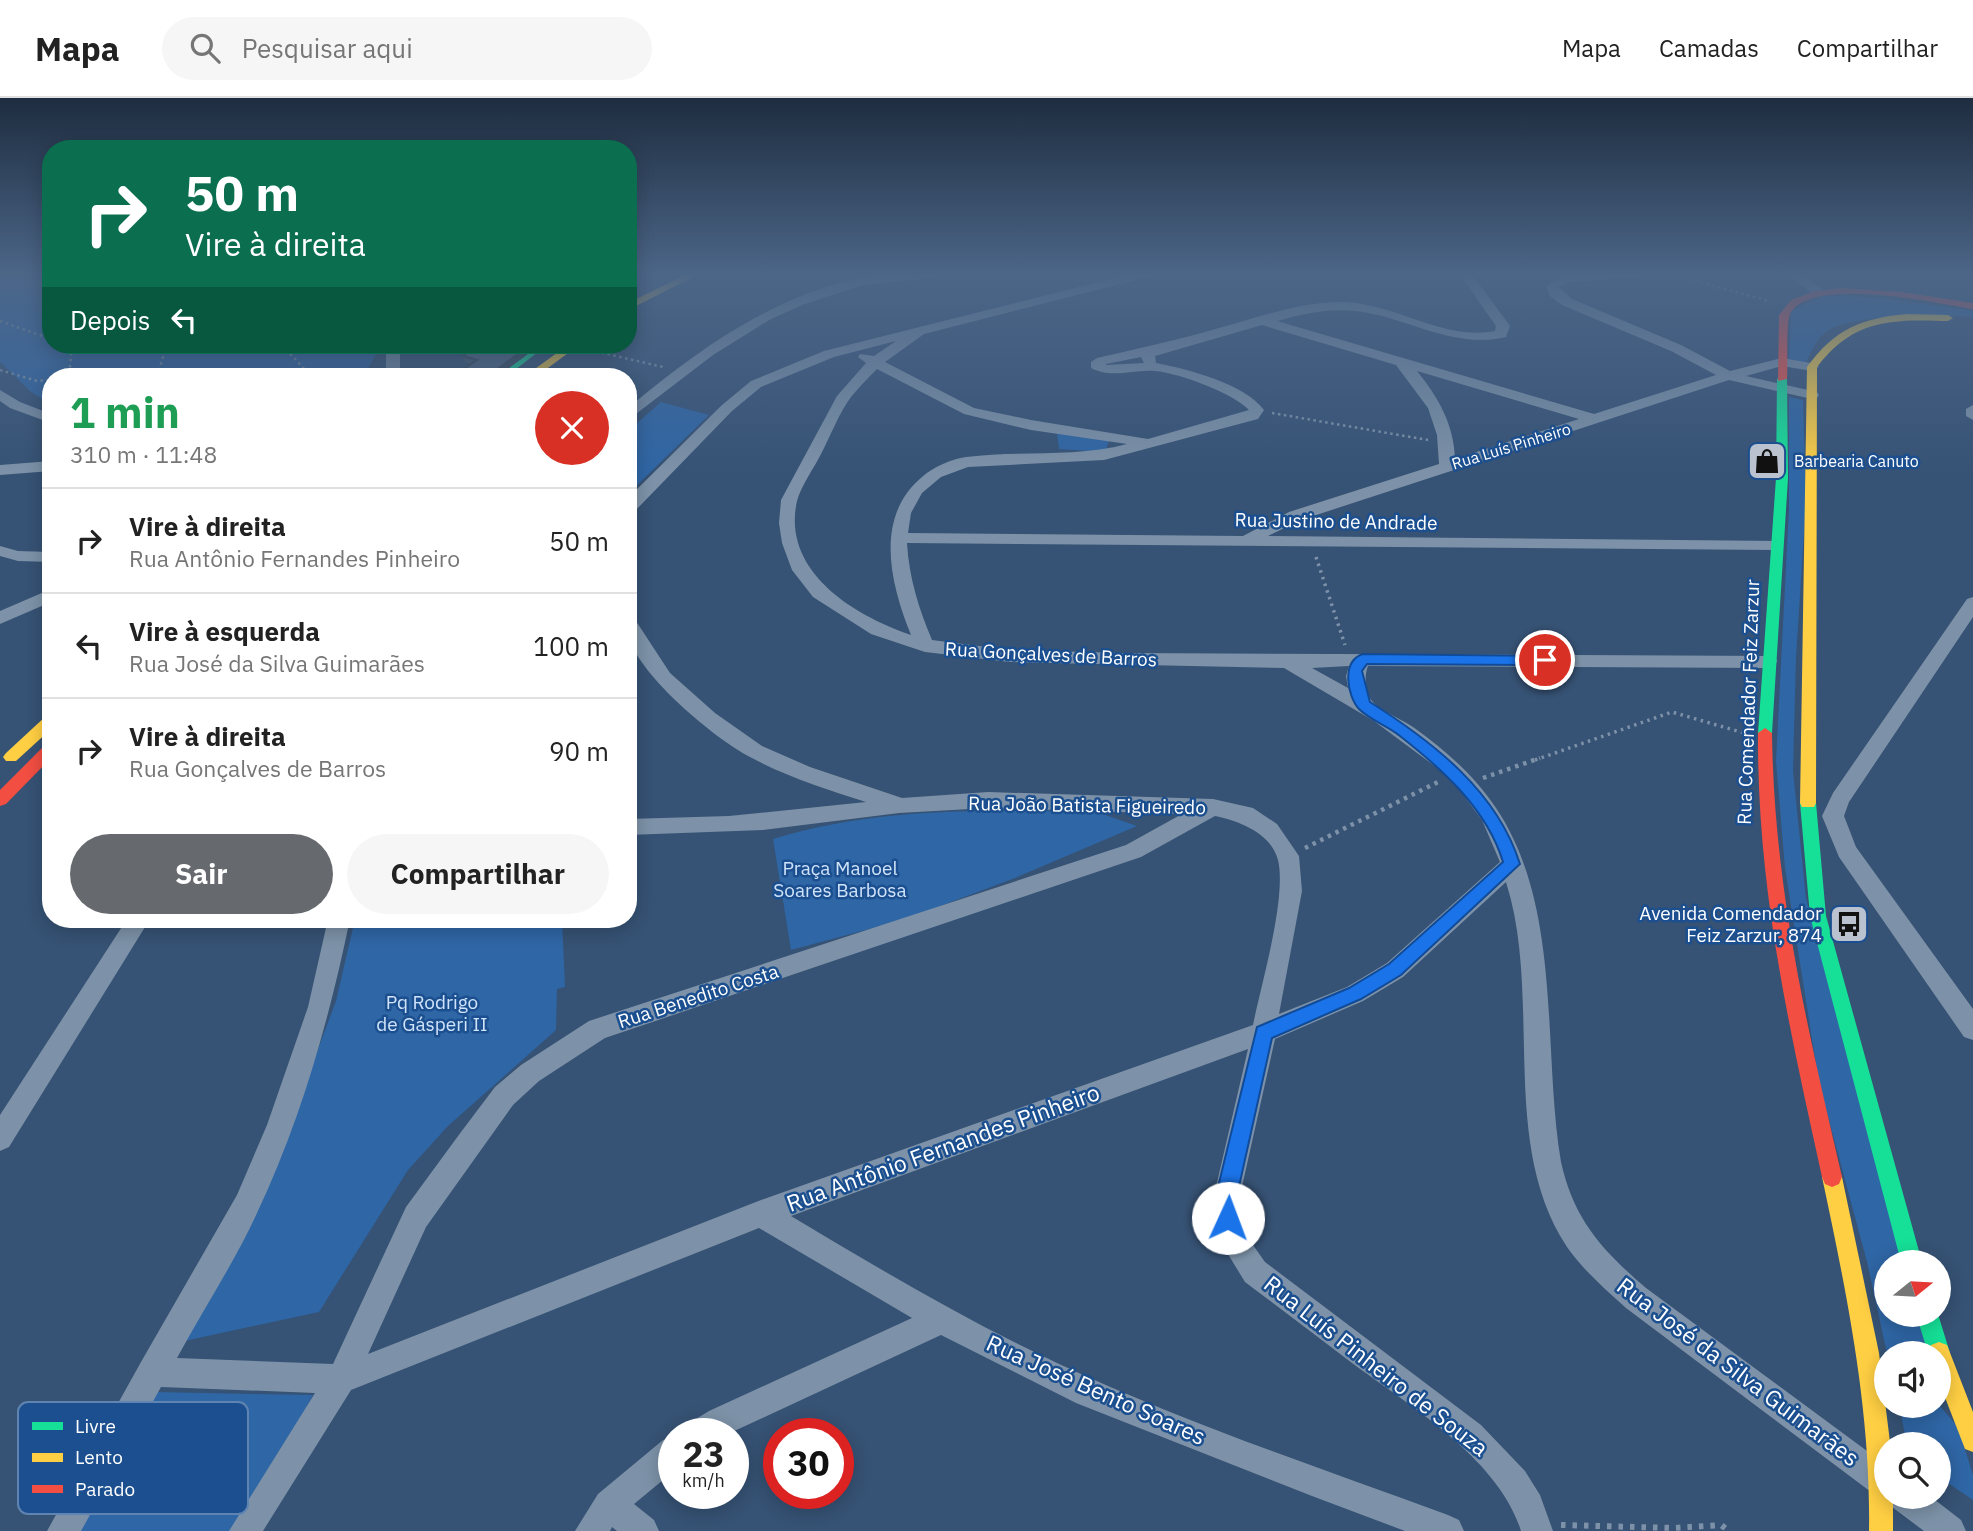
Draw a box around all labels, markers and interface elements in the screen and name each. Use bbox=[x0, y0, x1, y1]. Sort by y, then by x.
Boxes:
search box bbox=[162, 17, 652, 80]
text: Mapa bbox=[35, 27, 120, 70]
icon: search bbox=[186, 29, 224, 67]
text: Pesquisar aqui bbox=[242, 31, 413, 65]
text: Mapa bbox=[1562, 32, 1621, 64]
text: Camadas bbox=[1659, 32, 1759, 64]
text: Compartilhar bbox=[1797, 32, 1938, 64]
text: 50 m bbox=[185, 161, 299, 224]
icon: right bbox=[70, 168, 161, 259]
text: Vire à direita bbox=[185, 223, 366, 265]
icon: left bbox=[165, 301, 203, 339]
text: Depois bbox=[70, 303, 151, 337]
text: 1 min bbox=[70, 385, 180, 440]
button: close bbox=[535, 391, 609, 465]
street label: Rua Luís Pinheiro bbox=[1449, 418, 1573, 474]
text: 310 m · 11:48 bbox=[70, 439, 217, 469]
shop icon: Barbearia Canuto bbox=[1746, 440, 1788, 482]
place label: Barbearia Canuto bbox=[1794, 451, 1919, 471]
street label: Rua Justino de Andrade bbox=[1234, 507, 1438, 535]
text: Vire à direita bbox=[129, 509, 286, 543]
icon: right bbox=[70, 522, 108, 560]
text: 50 m bbox=[549, 524, 609, 558]
text: Rua Antônio Fernandes Pinheiro bbox=[129, 543, 460, 573]
street label: Rua Comendador Feiz Zarzur bbox=[1732, 579, 1764, 825]
text: Vire à esquerda bbox=[129, 614, 320, 648]
icon: left bbox=[70, 627, 108, 665]
text: 100 m bbox=[533, 629, 609, 663]
pin bbox=[1515, 630, 1575, 690]
street label: Rua Gonçalves de Barros bbox=[944, 636, 1158, 672]
icon: arrive bbox=[1526, 641, 1564, 679]
text: Rua José da Silva Guimarães bbox=[129, 648, 425, 678]
text: Vire à direita bbox=[129, 719, 286, 753]
icon: right bbox=[70, 732, 108, 770]
text: 90 m bbox=[549, 734, 609, 768]
text: Rua Gonçalves de Barros bbox=[129, 753, 386, 783]
street label: Rua João Batista Figueiredo bbox=[968, 791, 1206, 819]
button: Sair bbox=[70, 834, 333, 914]
button: Compartilhar bbox=[347, 834, 609, 914]
park label: Praça Manoel Soares Barbosa bbox=[773, 856, 907, 902]
place label: Avenida Comendador Feiz Zarzur, 874 bbox=[1639, 901, 1822, 947]
bus stop icon: Avenida Comendador Feiz Zarzur, 874 bbox=[1828, 903, 1870, 945]
street label: Rua Benedito Costa bbox=[615, 959, 781, 1033]
park label: Pq Rodrigo de Gásperi II bbox=[376, 990, 488, 1036]
street label: Rua Antônio Fernandes Pinheiro bbox=[782, 1076, 1103, 1218]
position arrow bbox=[1191, 1181, 1265, 1255]
north arrow bbox=[1874, 1250, 1951, 1326]
map controls bbox=[1874, 1250, 1951, 1509]
street label: Rua Luís Pinheiro de Souza bbox=[1258, 1268, 1495, 1462]
street label: Rua José da Silva Guimarães bbox=[1611, 1270, 1866, 1472]
street label: Rua José Bento Soares bbox=[982, 1327, 1211, 1451]
button: sound bbox=[1874, 1341, 1951, 1418]
legend bbox=[18, 1402, 248, 1514]
text: Livre bbox=[75, 1414, 116, 1438]
speed limit sign: 30 bbox=[763, 1418, 854, 1509]
text: 23 bbox=[682, 1431, 725, 1477]
button: search bbox=[1874, 1432, 1951, 1509]
text: Lento bbox=[75, 1445, 123, 1469]
text: km/h bbox=[682, 1469, 725, 1492]
text: Parado bbox=[75, 1477, 135, 1501]

